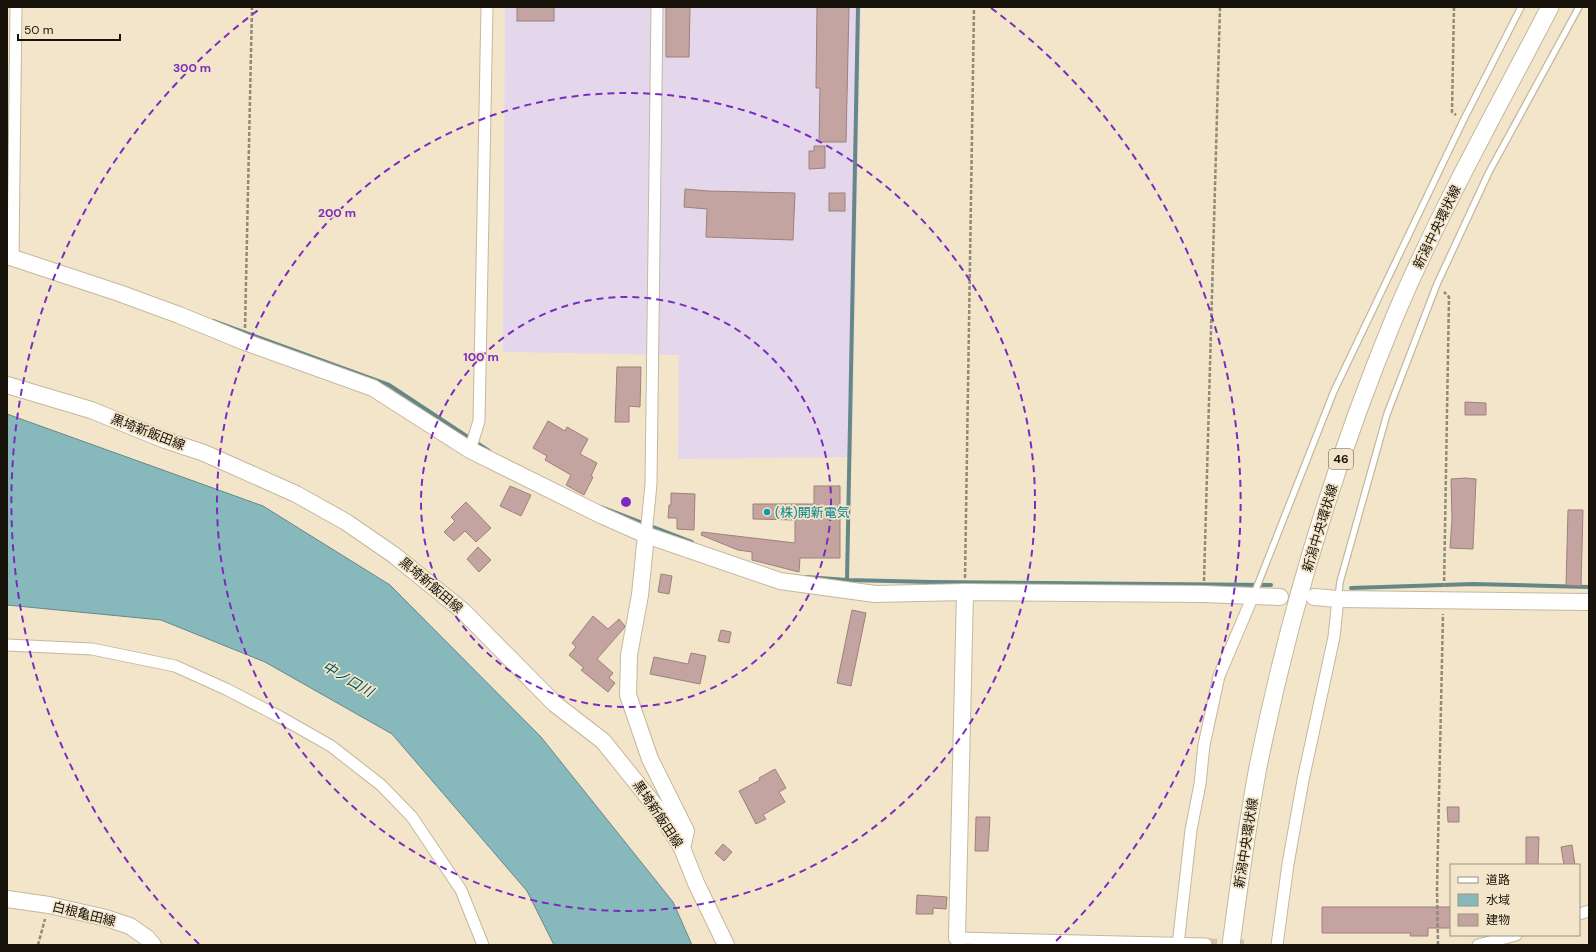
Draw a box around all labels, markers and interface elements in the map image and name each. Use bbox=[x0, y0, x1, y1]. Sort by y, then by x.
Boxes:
scale bar bbox=[18, 16, 120, 42]
text: 50 m bbox=[24, 22, 53, 38]
text: 300 m bbox=[173, 60, 211, 76]
street label: 新潟中央環状線 bbox=[1409, 182, 1465, 272]
text: 200 m bbox=[318, 205, 356, 221]
text: 100 m bbox=[463, 349, 499, 365]
street label: 黒埼新飯田線 bbox=[109, 410, 187, 454]
road number: 46 bbox=[1329, 449, 1353, 469]
street label: 新潟中央環状線 bbox=[1299, 482, 1341, 574]
centre of rings bbox=[619, 495, 633, 509]
place label: (株)開新電気 bbox=[775, 504, 850, 521]
marker: (株)開新電気 bbox=[762, 507, 772, 517]
street label: 黒埼新飯田線 bbox=[396, 553, 466, 617]
water label: 中ノ口川 bbox=[319, 657, 378, 702]
street label: 黒埼新飯田線 bbox=[629, 777, 687, 851]
street label: 新潟中央環状線 bbox=[1230, 797, 1262, 889]
legend bbox=[1450, 864, 1580, 936]
text: 道路 bbox=[1486, 872, 1510, 888]
text: 水域 bbox=[1486, 892, 1510, 908]
street label: 白根亀田線 bbox=[50, 898, 118, 930]
text: 建物 bbox=[1486, 912, 1510, 928]

